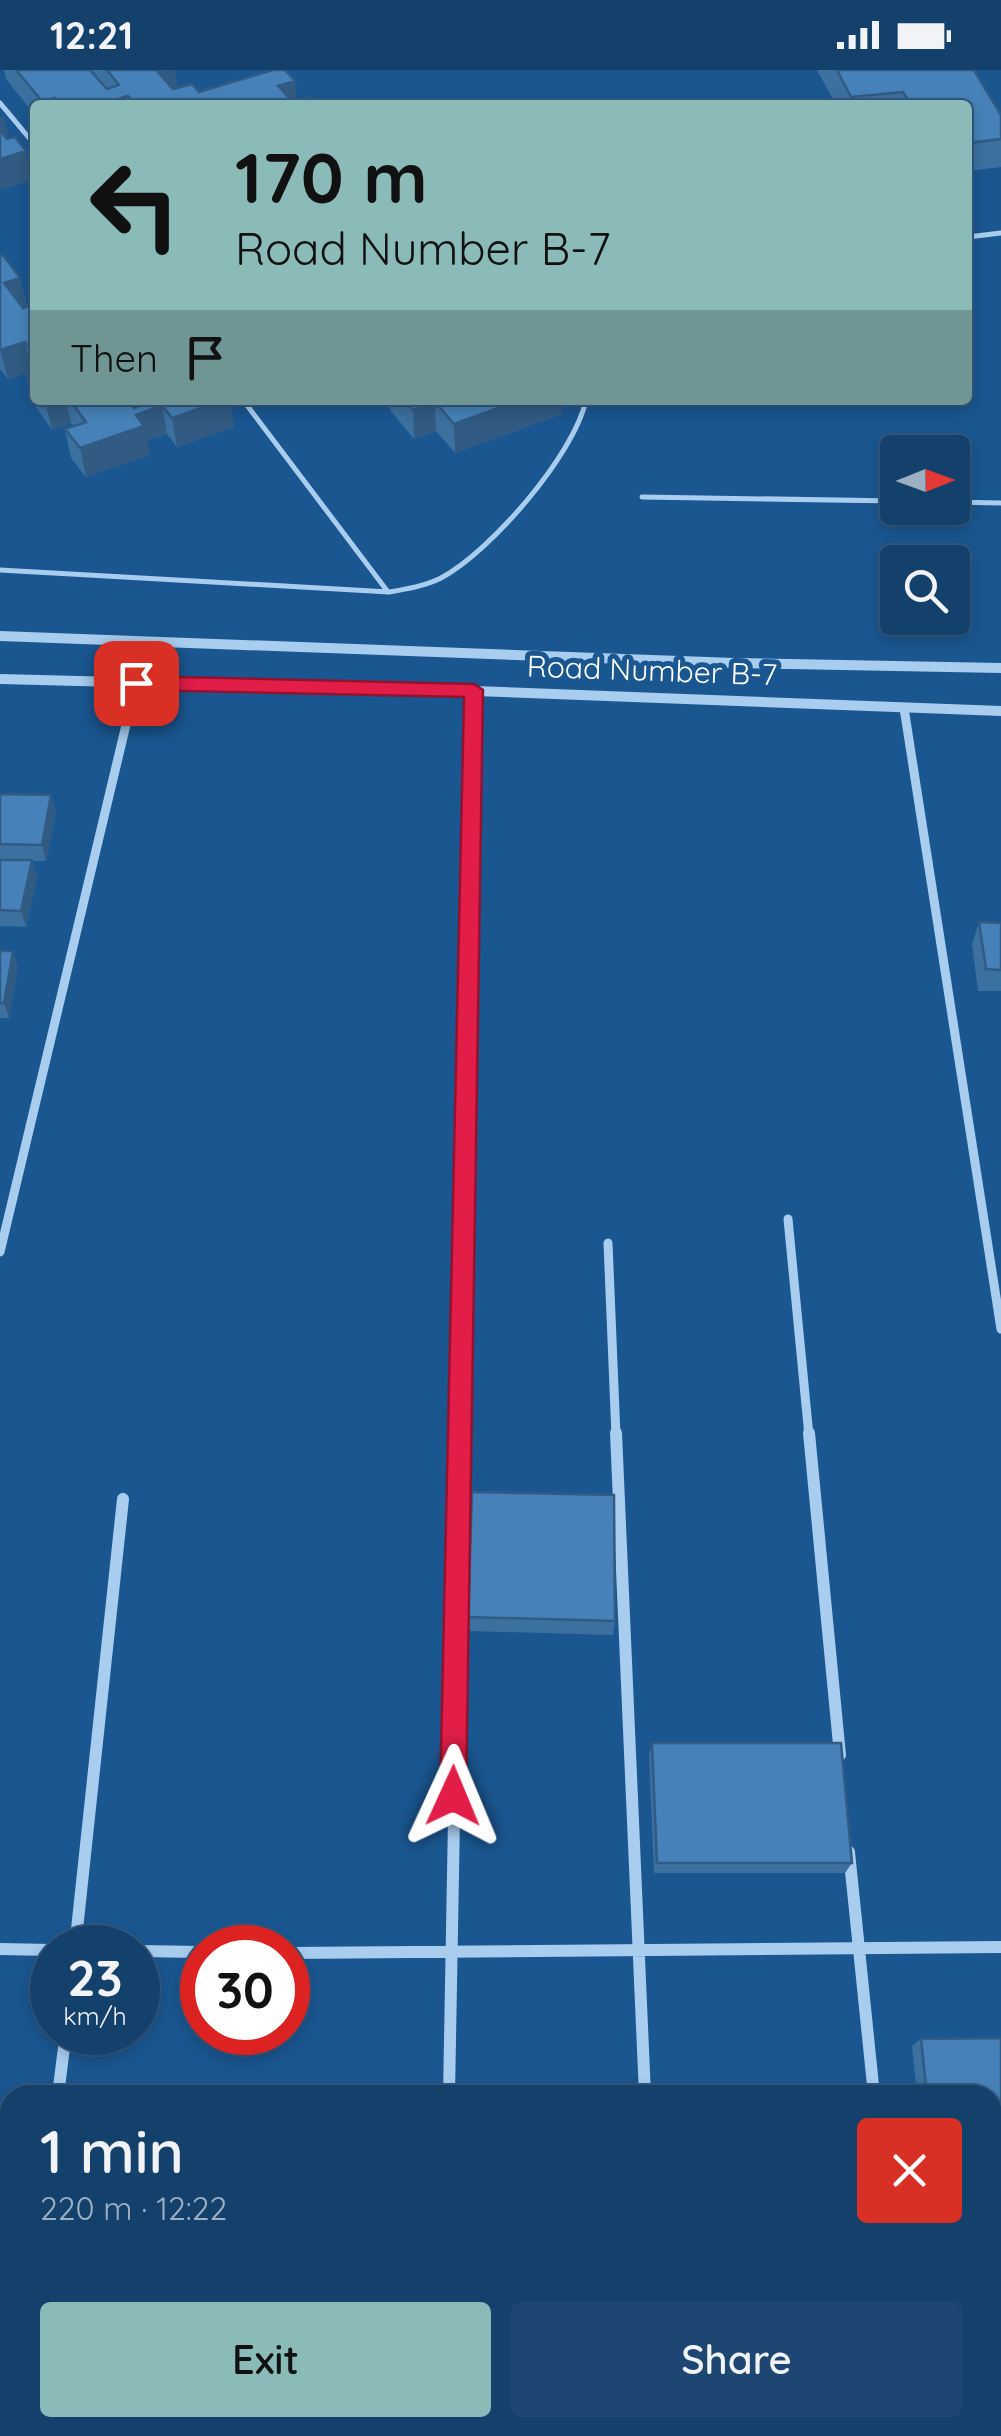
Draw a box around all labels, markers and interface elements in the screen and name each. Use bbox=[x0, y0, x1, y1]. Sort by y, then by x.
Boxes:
text: 12:21 bbox=[50, 11, 133, 59]
text: 170 m bbox=[235, 133, 428, 221]
icon: left bbox=[70, 140, 200, 270]
text: Road Number B-7 bbox=[235, 220, 611, 276]
icon: arrive bbox=[178, 330, 233, 385]
text: Then bbox=[70, 334, 158, 382]
north arrow bbox=[880, 435, 970, 525]
map controls bbox=[880, 435, 970, 635]
button: search bbox=[880, 545, 970, 635]
pin bbox=[94, 641, 179, 726]
street label: Road Number B-7 bbox=[526, 647, 778, 693]
icon: arrive bbox=[109, 656, 164, 711]
position arrow bbox=[401, 1744, 505, 1848]
speed limit sign: 30 bbox=[180, 1925, 310, 2055]
text: 23 bbox=[67, 1946, 123, 2009]
text: km/h bbox=[63, 2000, 127, 2031]
text: 1 min bbox=[40, 2113, 184, 2188]
button: close bbox=[857, 2118, 962, 2223]
text: 220 m · 12:22 bbox=[40, 2188, 227, 2228]
button: Exit bbox=[40, 2302, 491, 2417]
button: Share bbox=[511, 2302, 962, 2417]

